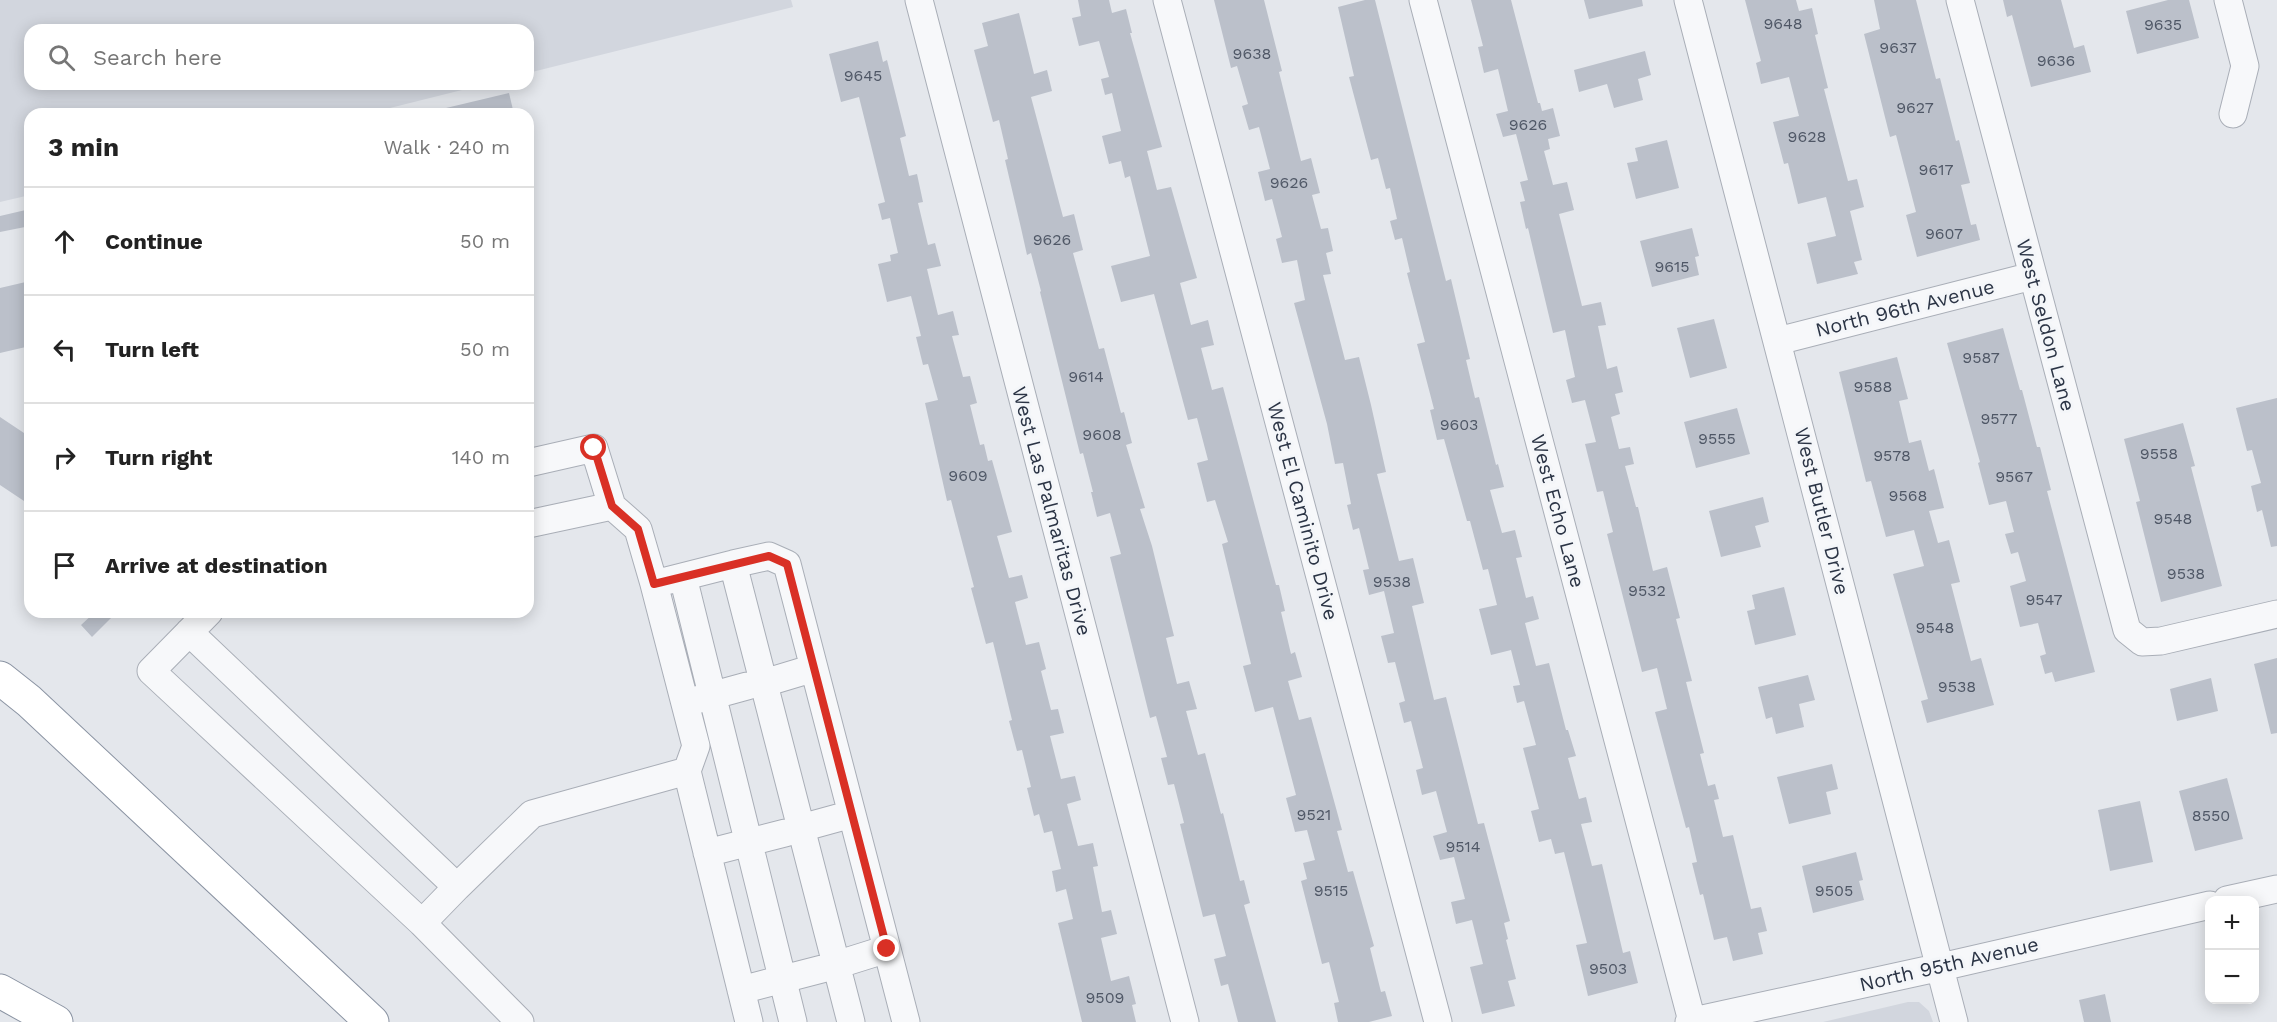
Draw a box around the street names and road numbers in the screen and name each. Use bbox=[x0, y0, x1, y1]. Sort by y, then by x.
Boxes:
street label: West Seldon Lane bbox=[2011, 236, 2081, 414]
street label: North 96th Avenue bbox=[1813, 274, 1997, 342]
street label: West Las Palmaritas Drive bbox=[1007, 384, 1097, 638]
street label: West El Caminito Drive bbox=[1262, 399, 1344, 623]
street label: West Butler Drive bbox=[1790, 425, 1854, 597]
street label: West Echo Lane bbox=[1526, 432, 1590, 590]
street label: North 95th Avenue bbox=[1857, 932, 2041, 996]

